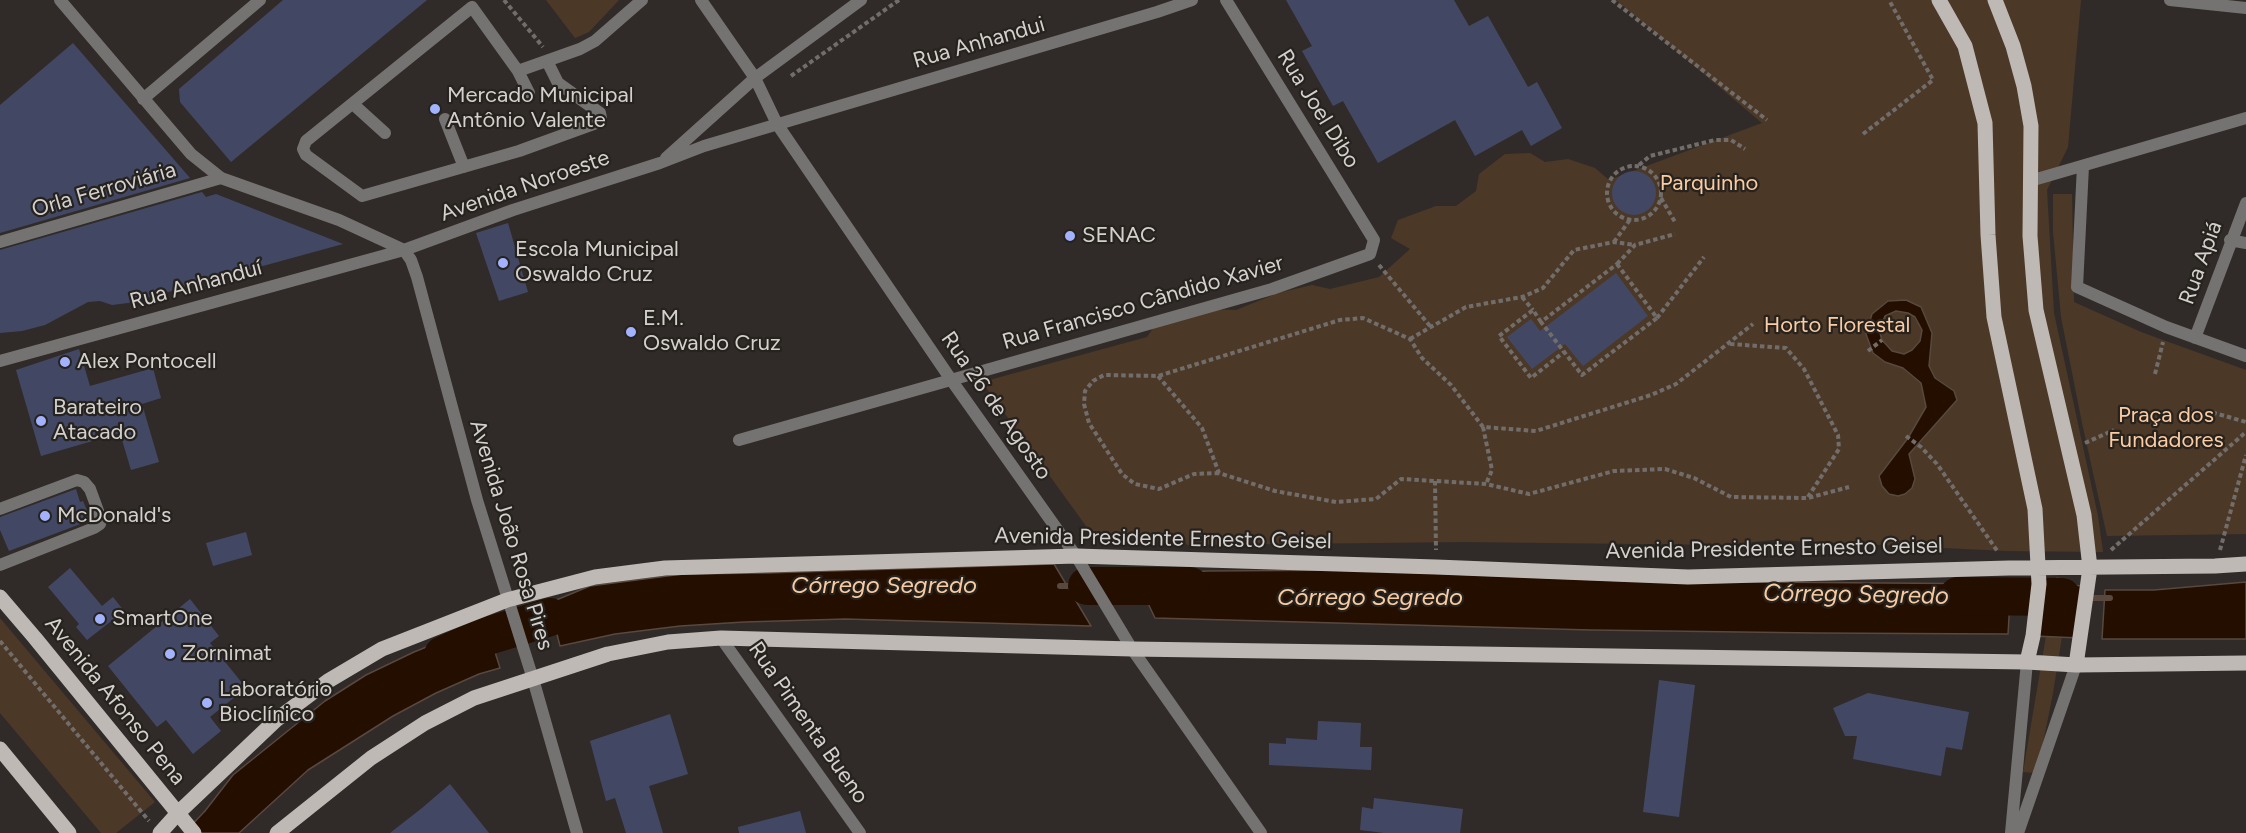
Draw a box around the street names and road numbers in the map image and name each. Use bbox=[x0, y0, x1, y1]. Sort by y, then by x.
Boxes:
street label: Rua Anhandui bbox=[910, 12, 1048, 74]
street label: Rua Joel Dibo bbox=[1271, 45, 1365, 173]
street label: Avenida Noroeste bbox=[437, 145, 613, 227]
street label: Orla Ferroviária bbox=[29, 157, 179, 223]
street label: Rua Apiá bbox=[2174, 218, 2228, 308]
street label: Rua Francisco Cândido Xavier bbox=[999, 250, 1287, 356]
street label: Rua Anhanduí bbox=[127, 255, 265, 315]
street label: Rua 26 de Agosto bbox=[935, 327, 1057, 485]
street label: Avenida João Rosa Pires bbox=[463, 417, 559, 653]
street label: Avenida Presidente Ernesto Geisel bbox=[994, 523, 1332, 555]
street label: Avenida Presidente Ernesto Geisel bbox=[1605, 533, 1943, 565]
street label: Avenida Afonso Pena bbox=[39, 611, 191, 791]
street label: Rua Pimenta Bueno bbox=[742, 637, 874, 809]

